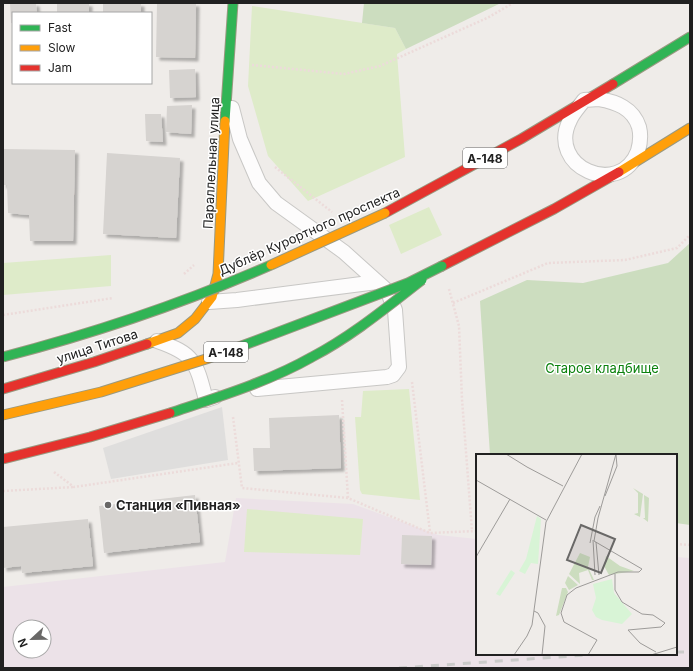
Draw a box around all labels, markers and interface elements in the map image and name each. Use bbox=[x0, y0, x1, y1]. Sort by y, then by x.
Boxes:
legend bbox=[12, 12, 152, 84]
text: Fast bbox=[48, 20, 72, 35]
text: Slow bbox=[48, 40, 76, 55]
text: Jam bbox=[48, 60, 72, 75]
street label: Параллельная улица bbox=[200, 96, 222, 230]
road number: А-148 bbox=[463, 148, 507, 168]
street label: Дублёр Курортного проспекта bbox=[216, 184, 402, 278]
street label: улица Титова bbox=[54, 325, 140, 367]
road number: А-148 bbox=[204, 342, 248, 362]
park label: Старое кладбище bbox=[545, 360, 659, 376]
inset map bbox=[476, 454, 677, 655]
place label: Станция «Пивная» bbox=[116, 497, 241, 513]
marker: Станция «Пивная» bbox=[103, 500, 113, 510]
north arrow bbox=[12, 619, 52, 659]
text: N bbox=[15, 636, 31, 649]

